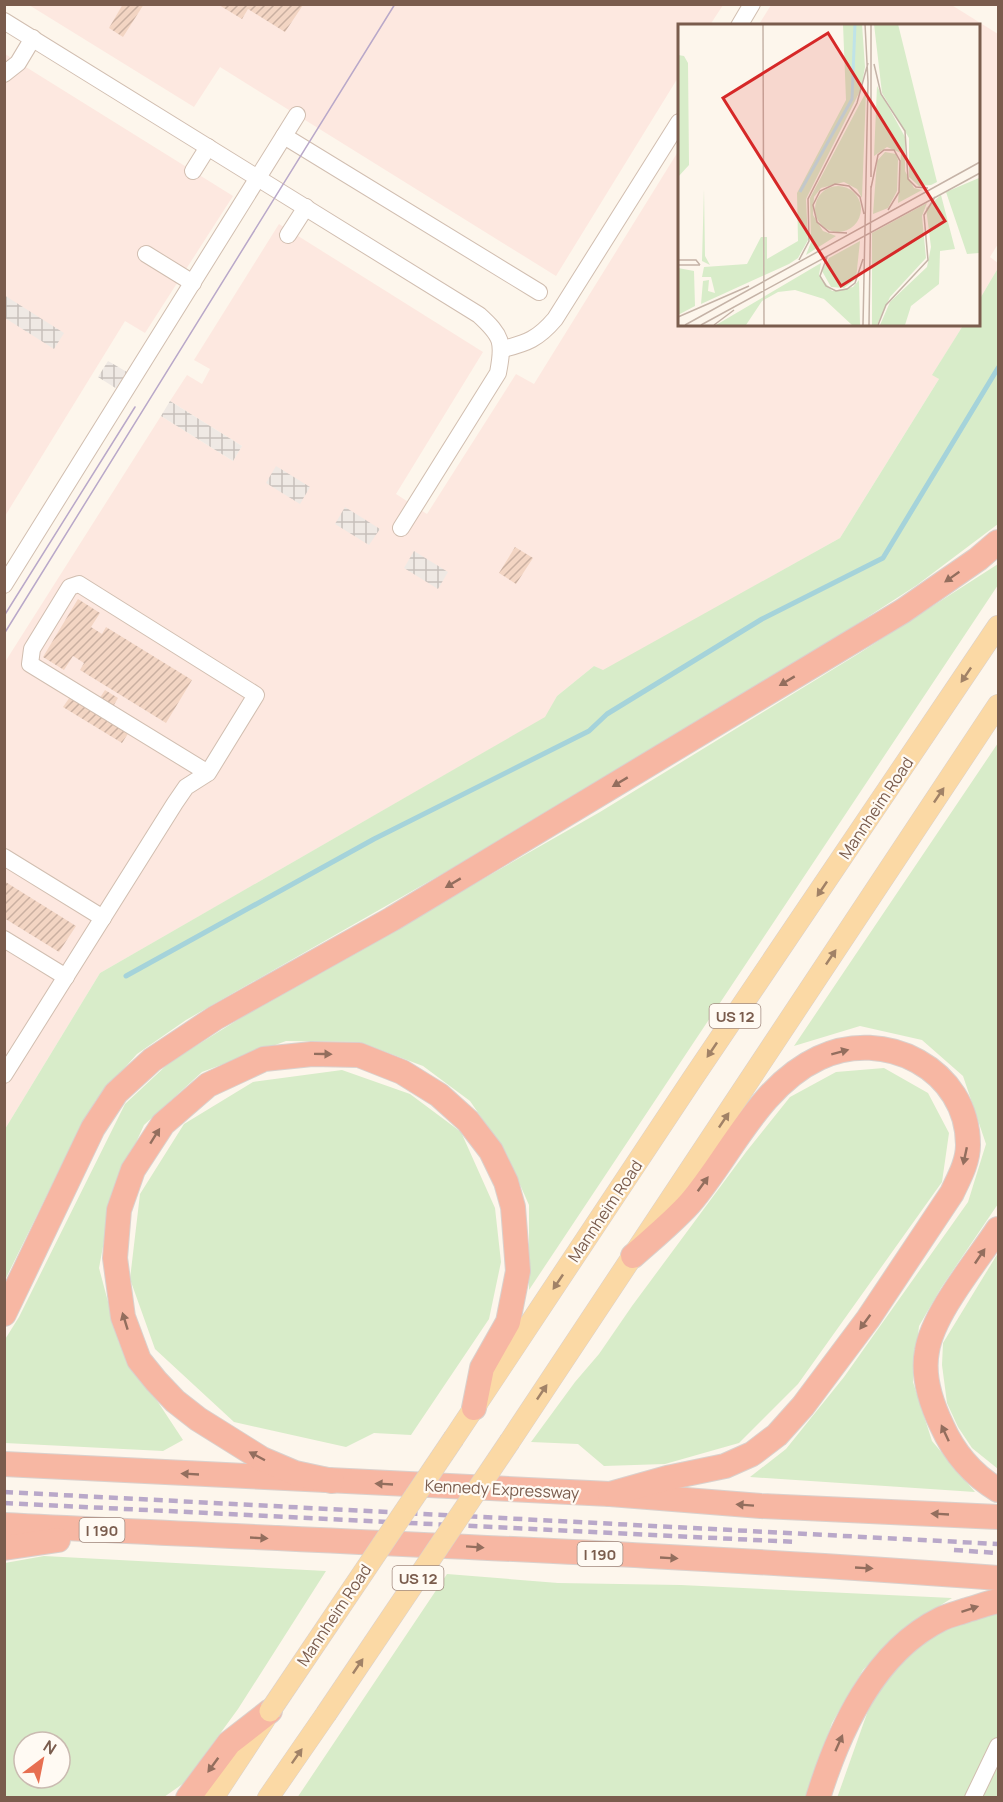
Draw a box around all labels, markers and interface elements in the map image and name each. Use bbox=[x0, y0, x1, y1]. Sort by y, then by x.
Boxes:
inset map bbox=[678, 24, 979, 326]
one-way arrow bbox=[944, 571, 960, 583]
one-way arrow bbox=[960, 666, 972, 682]
one-way arrow bbox=[779, 675, 795, 686]
street label: Mannheim Road bbox=[834, 753, 918, 863]
one-way arrow bbox=[612, 776, 628, 787]
one-way arrow bbox=[933, 787, 945, 803]
one-way arrow bbox=[445, 877, 461, 888]
one-way arrow bbox=[816, 880, 828, 896]
one-way arrow bbox=[826, 949, 837, 965]
road number: US 12 bbox=[710, 1004, 760, 1028]
one-way arrow bbox=[707, 1042, 718, 1058]
one-way arrow bbox=[831, 1047, 849, 1056]
one-way arrow bbox=[314, 1049, 333, 1059]
one-way arrow bbox=[718, 1111, 729, 1128]
one-way arrow bbox=[150, 1128, 161, 1144]
one-way arrow bbox=[960, 1147, 970, 1165]
street label: Mannheim Road bbox=[563, 1156, 647, 1266]
one-way arrow bbox=[697, 1177, 709, 1192]
one-way arrow bbox=[974, 1248, 985, 1264]
one-way arrow bbox=[552, 1274, 564, 1290]
one-way arrow bbox=[120, 1312, 129, 1330]
one-way arrow bbox=[859, 1314, 871, 1330]
one-way arrow bbox=[536, 1384, 547, 1400]
one-way arrow bbox=[940, 1424, 949, 1441]
one-way arrow bbox=[248, 1451, 265, 1461]
one-way arrow bbox=[180, 1469, 199, 1478]
street label: Kennedy Expressway bbox=[424, 1474, 580, 1504]
one-way arrow bbox=[375, 1479, 394, 1488]
one-way arrow bbox=[736, 1500, 755, 1510]
one-way arrow bbox=[931, 1510, 950, 1519]
road number: I 190 bbox=[80, 1518, 124, 1542]
one-way arrow bbox=[249, 1533, 268, 1542]
road number: I 190 bbox=[578, 1542, 622, 1566]
one-way arrow bbox=[465, 1543, 484, 1552]
one-way arrow bbox=[660, 1553, 679, 1563]
street label: Mannheim Road bbox=[292, 1560, 376, 1670]
one-way arrow bbox=[855, 1564, 874, 1573]
road number: US 12 bbox=[392, 1566, 444, 1590]
one-way arrow bbox=[961, 1604, 979, 1613]
one-way arrow bbox=[352, 1658, 363, 1674]
north arrow bbox=[12, 1730, 72, 1790]
one-way arrow bbox=[834, 1733, 844, 1751]
text: N bbox=[39, 1735, 61, 1760]
one-way arrow bbox=[291, 1748, 302, 1764]
one-way arrow bbox=[207, 1757, 219, 1773]

